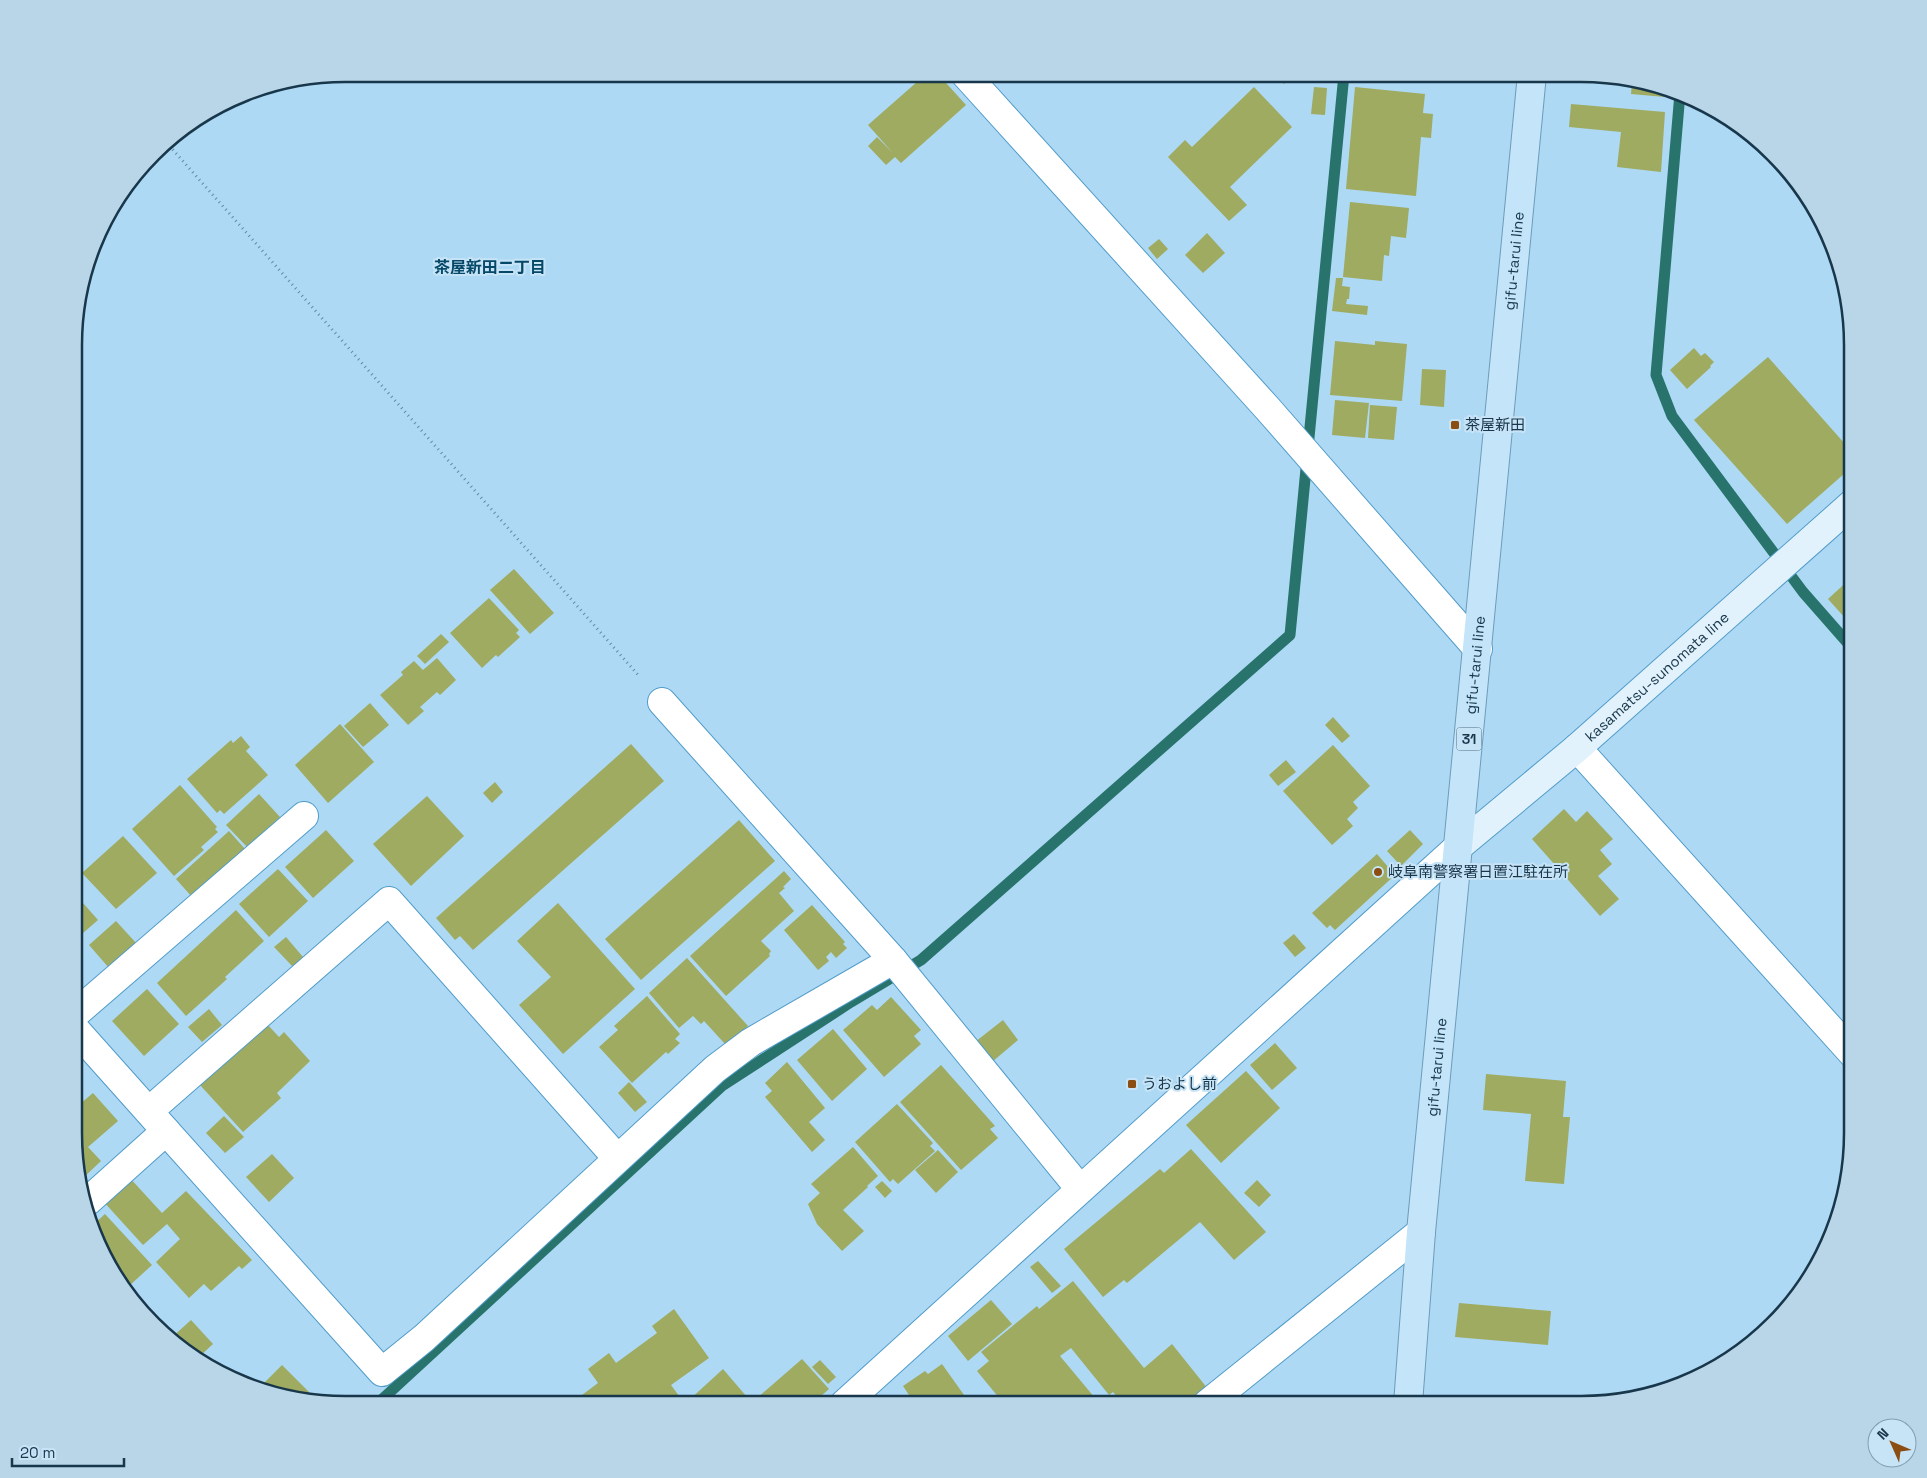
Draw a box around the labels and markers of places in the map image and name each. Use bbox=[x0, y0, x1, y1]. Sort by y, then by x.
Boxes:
place label: 茶屋新田 bbox=[1465, 415, 1525, 434]
marker: 茶屋新田 bbox=[1449, 419, 1461, 431]
place label: 岐阜南警察署日置江駐在所 bbox=[1388, 862, 1568, 881]
marker: 岐阜南警察署日置江駐在所 bbox=[1372, 866, 1384, 878]
place label: うおよし前 bbox=[1142, 1074, 1217, 1093]
marker: うおよし前 bbox=[1126, 1078, 1138, 1090]

